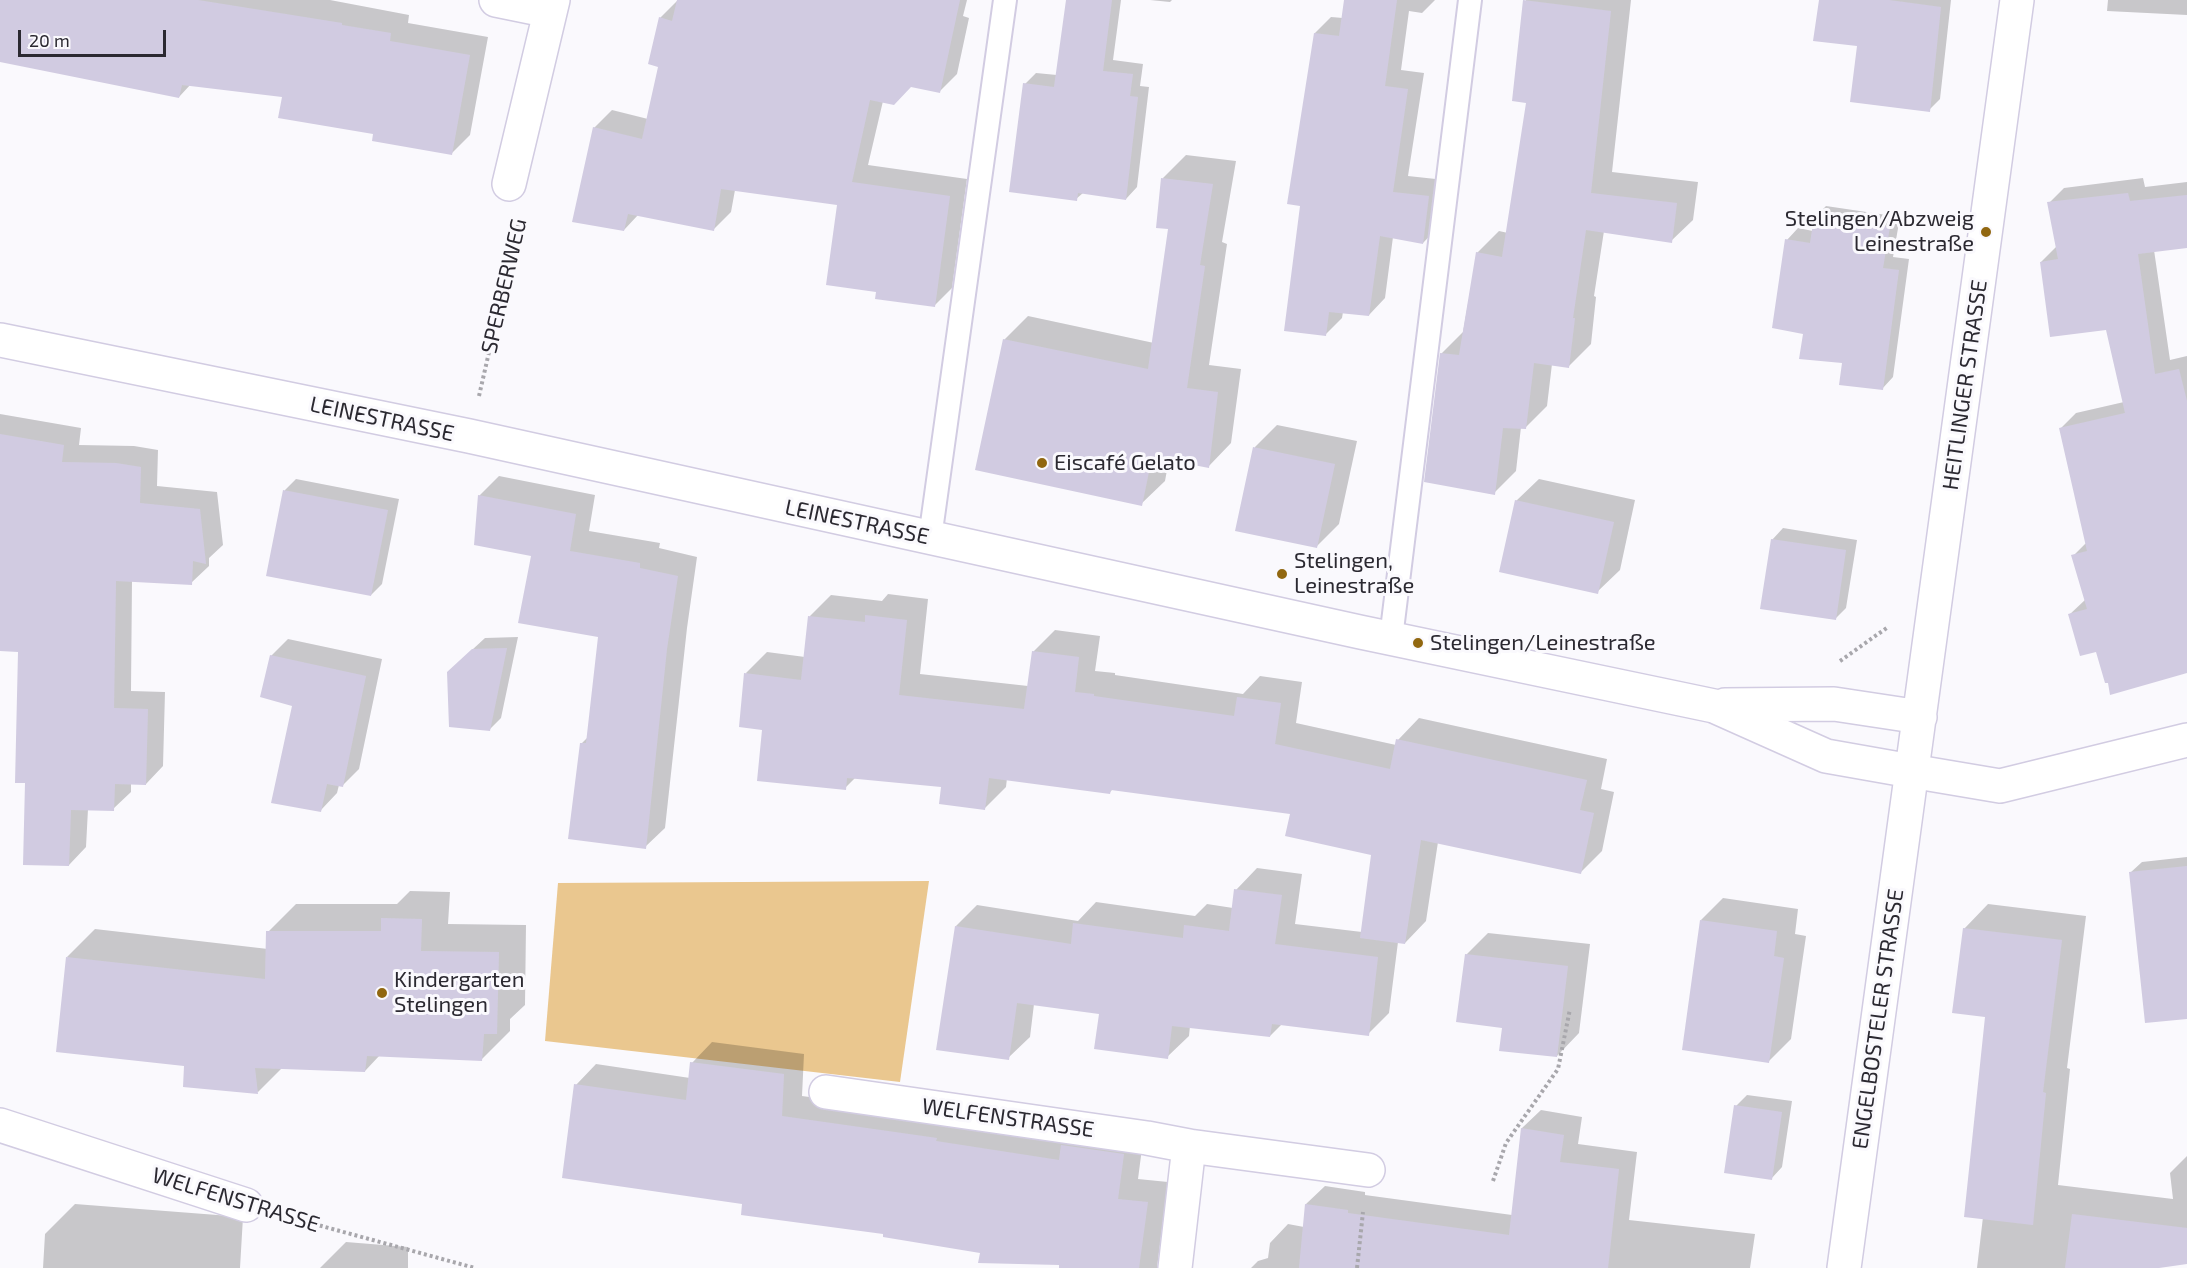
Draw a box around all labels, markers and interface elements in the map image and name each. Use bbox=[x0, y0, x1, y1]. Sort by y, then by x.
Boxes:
scale bar bbox=[21, 18, 170, 56]
text: 20 m bbox=[29, 29, 70, 51]
place label: Stelingen/Abzweig Leinestraße bbox=[1785, 206, 1974, 258]
street label: SPERBERWEG bbox=[476, 216, 532, 356]
marker: Stelingen/Abzweig Leinestraße bbox=[1979, 225, 1993, 239]
street label: HEITLINGER STRASSE bbox=[1937, 278, 1993, 492]
street label: LEINESTRASSE bbox=[308, 391, 456, 447]
place label: Eiscafé Gelato bbox=[1054, 450, 1196, 476]
marker: Eiscafé Gelato bbox=[1035, 456, 1049, 470]
street label: LEINESTRASSE bbox=[783, 494, 931, 550]
place label: Stelingen, Leinestraße bbox=[1294, 548, 1414, 600]
marker: Stelingen, Leinestraße bbox=[1275, 567, 1289, 581]
place label: Stelingen/Leinestraße bbox=[1430, 630, 1656, 656]
marker: Stelingen/Leinestraße bbox=[1411, 636, 1425, 650]
street label: ENGELBOSTELER STRASSE bbox=[1847, 887, 1909, 1151]
place label: Kindergarten Stelingen bbox=[394, 967, 524, 1018]
marker: Kindergarten Stelingen bbox=[375, 986, 389, 1000]
street label: WELFENSTRASSE bbox=[920, 1093, 1096, 1143]
street label: WELFENSTRASSE bbox=[149, 1162, 323, 1238]

